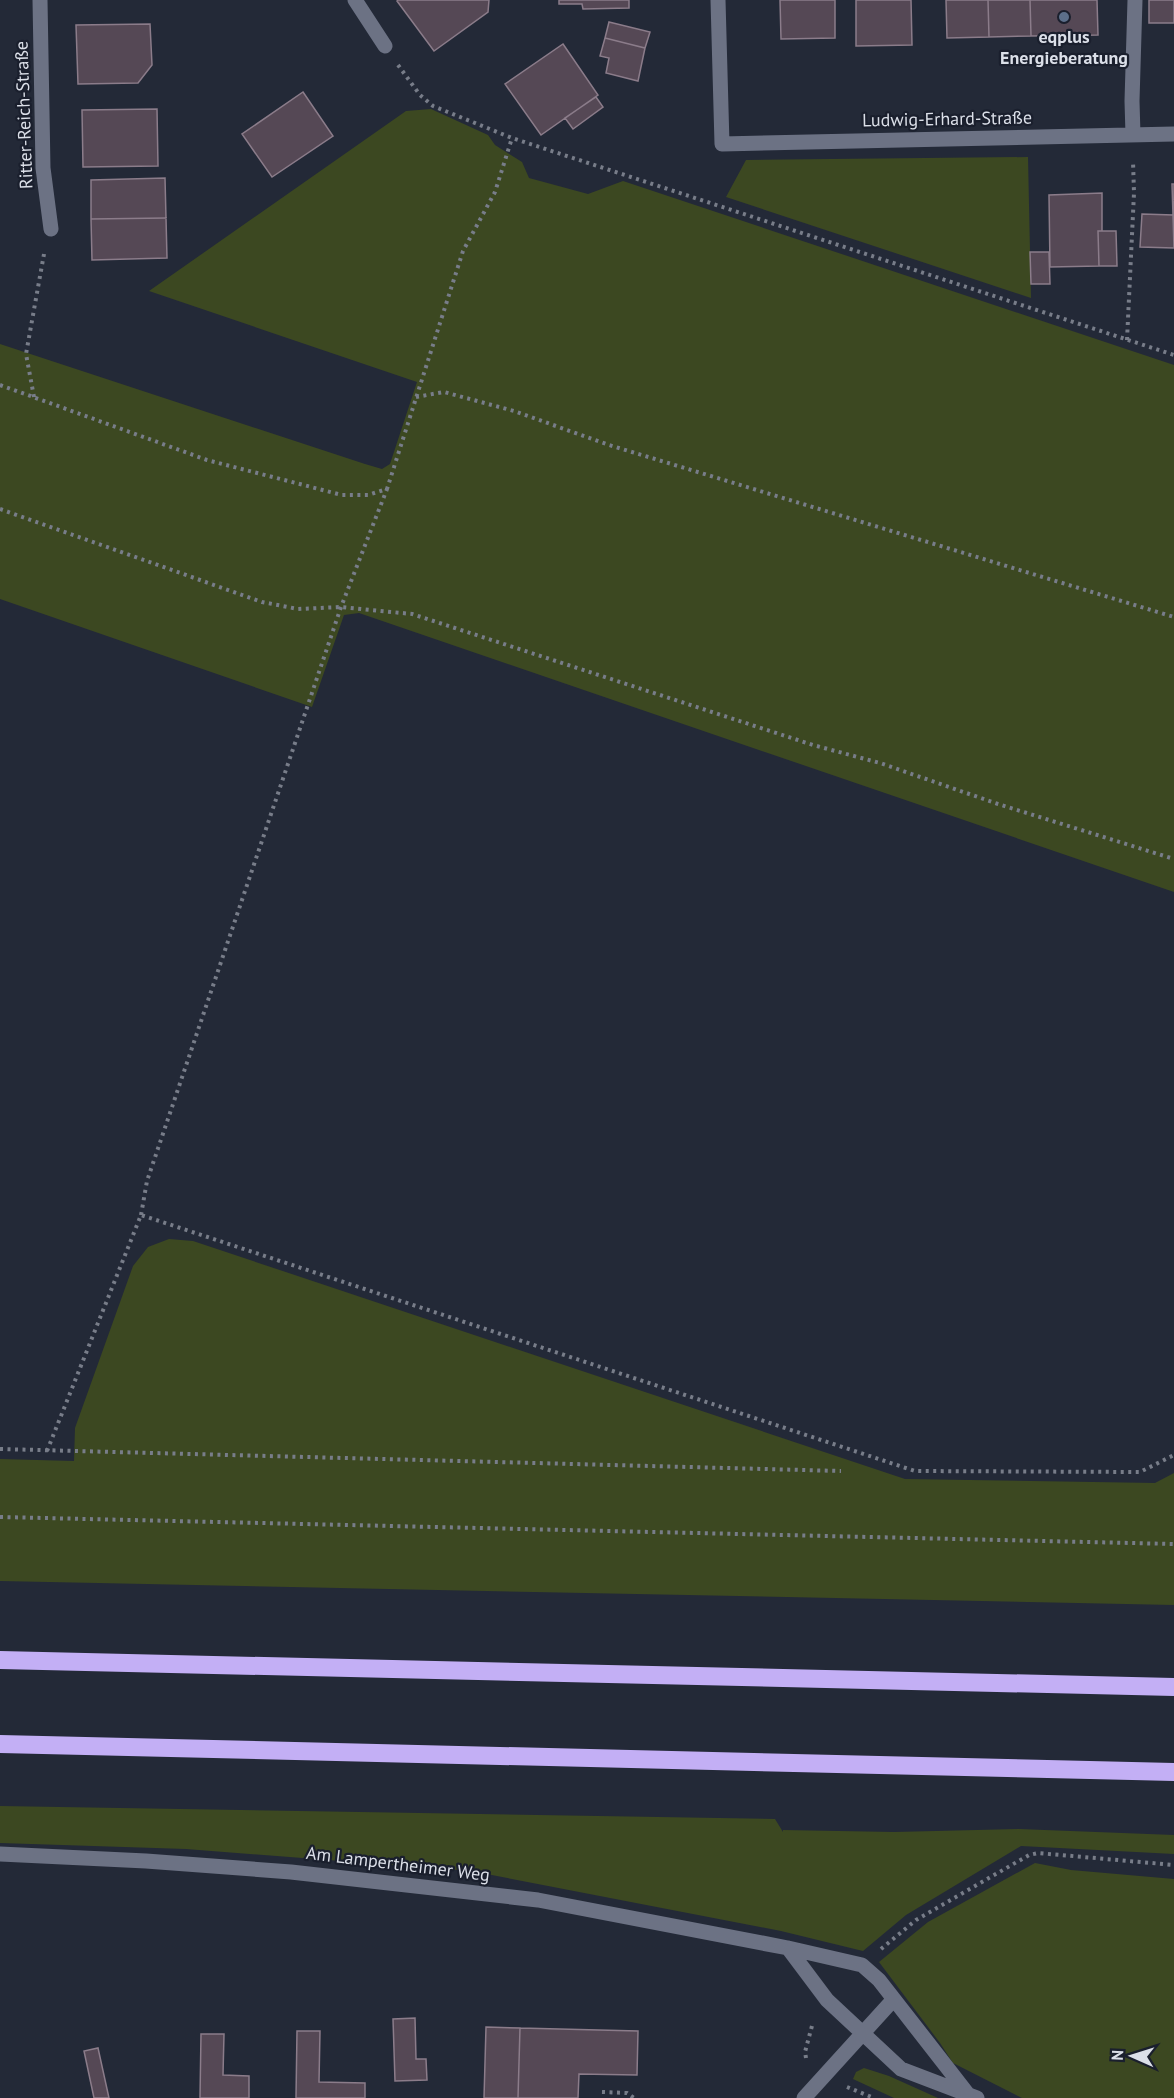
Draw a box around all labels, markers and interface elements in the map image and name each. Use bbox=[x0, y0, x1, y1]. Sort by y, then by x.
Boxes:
marker: eqplus Energieberatung bbox=[1057, 10, 1071, 24]
place label: eqplus Energieberatung bbox=[1000, 25, 1128, 69]
street label: Ritter-Reich-Straße bbox=[9, 41, 38, 189]
street label: Ludwig-Erhard-Straße bbox=[862, 106, 1032, 131]
street label: Am Lampertheimer Weg bbox=[305, 1841, 491, 1886]
north arrow bbox=[1102, 2026, 1162, 2086]
text: N bbox=[1107, 2049, 1127, 2061]

